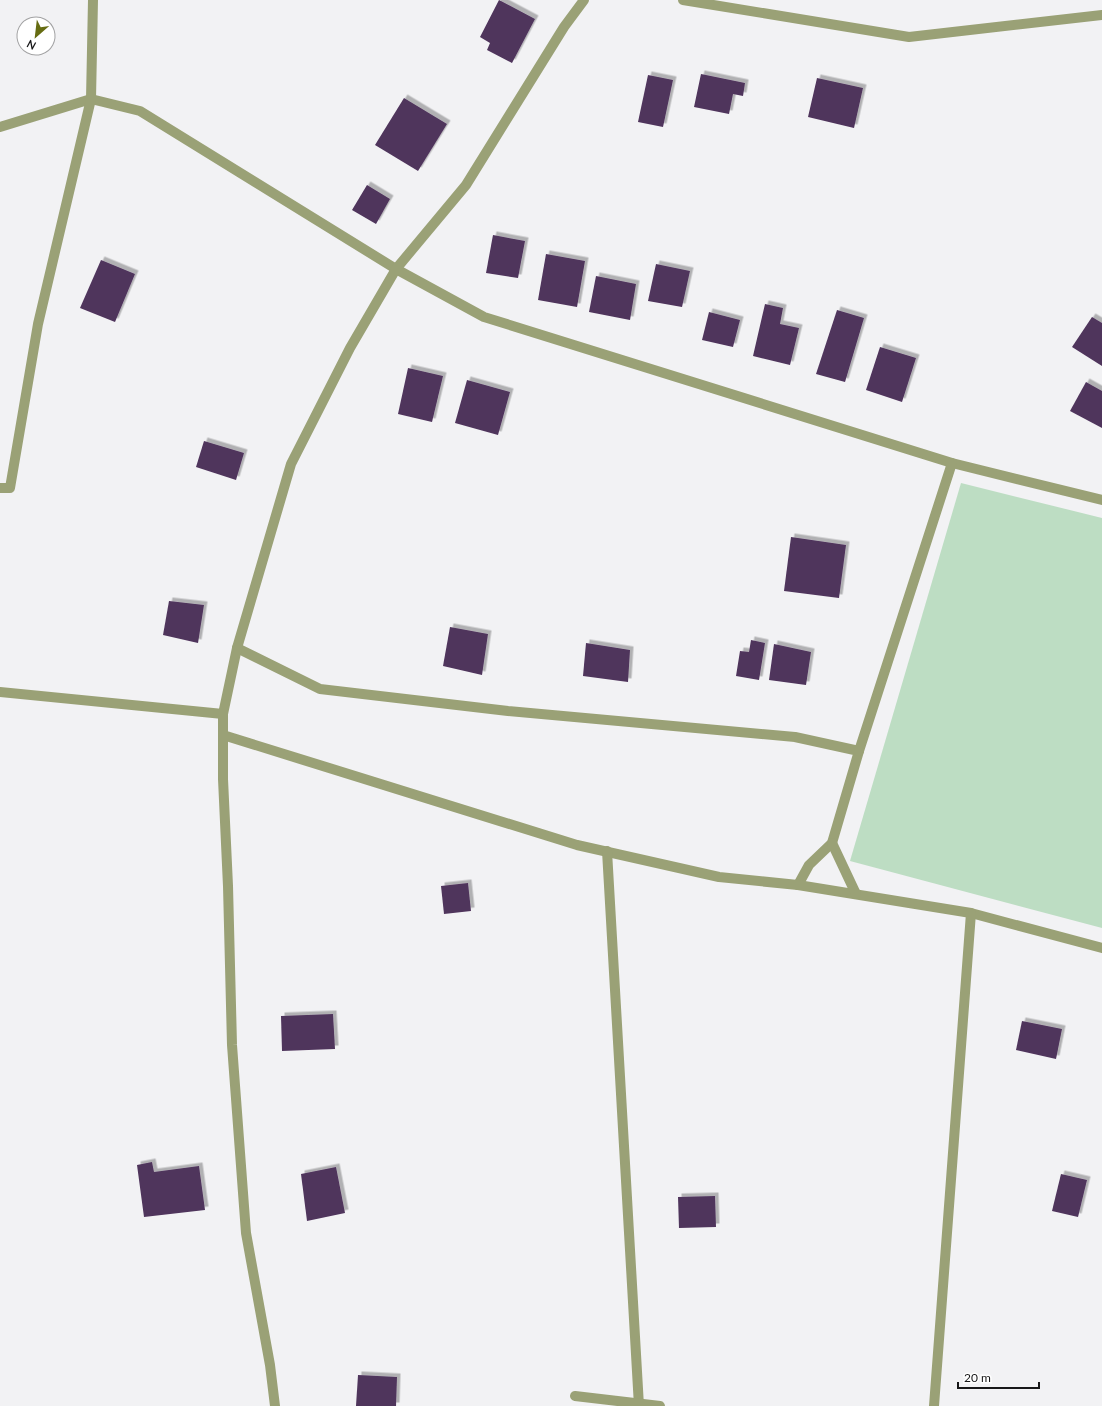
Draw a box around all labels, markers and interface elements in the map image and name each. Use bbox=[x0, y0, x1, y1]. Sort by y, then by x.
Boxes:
north arrow bbox=[16, 16, 56, 56]
text: N bbox=[24, 38, 38, 53]
scale bar bbox=[958, 1364, 1039, 1390]
text: 20 m bbox=[964, 1370, 991, 1385]

